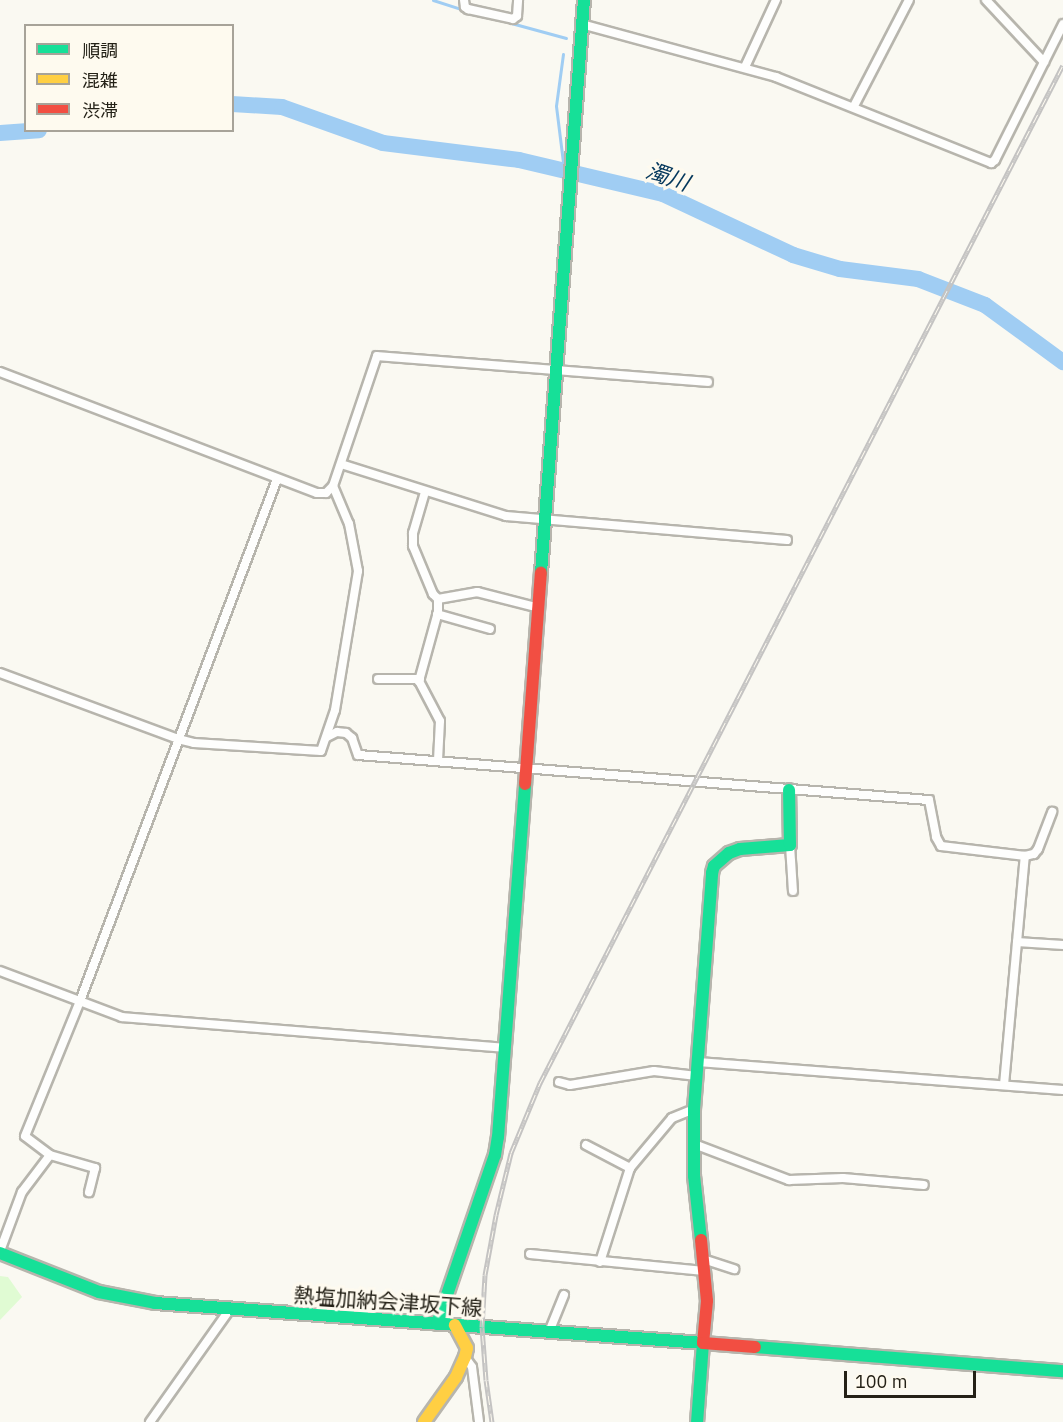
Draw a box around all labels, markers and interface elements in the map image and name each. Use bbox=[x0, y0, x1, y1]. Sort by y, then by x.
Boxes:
legend bbox=[24, 24, 234, 132]
text: 順調 bbox=[82, 39, 118, 62]
text: 混雑 bbox=[82, 69, 118, 92]
text: 渋滞 bbox=[82, 99, 118, 122]
water label: 濁川 bbox=[643, 156, 693, 196]
street label: 熱塩加納会津坂下線 bbox=[293, 1282, 483, 1320]
scale bar bbox=[847, 1359, 979, 1397]
text: 100 m bbox=[855, 1370, 907, 1393]

